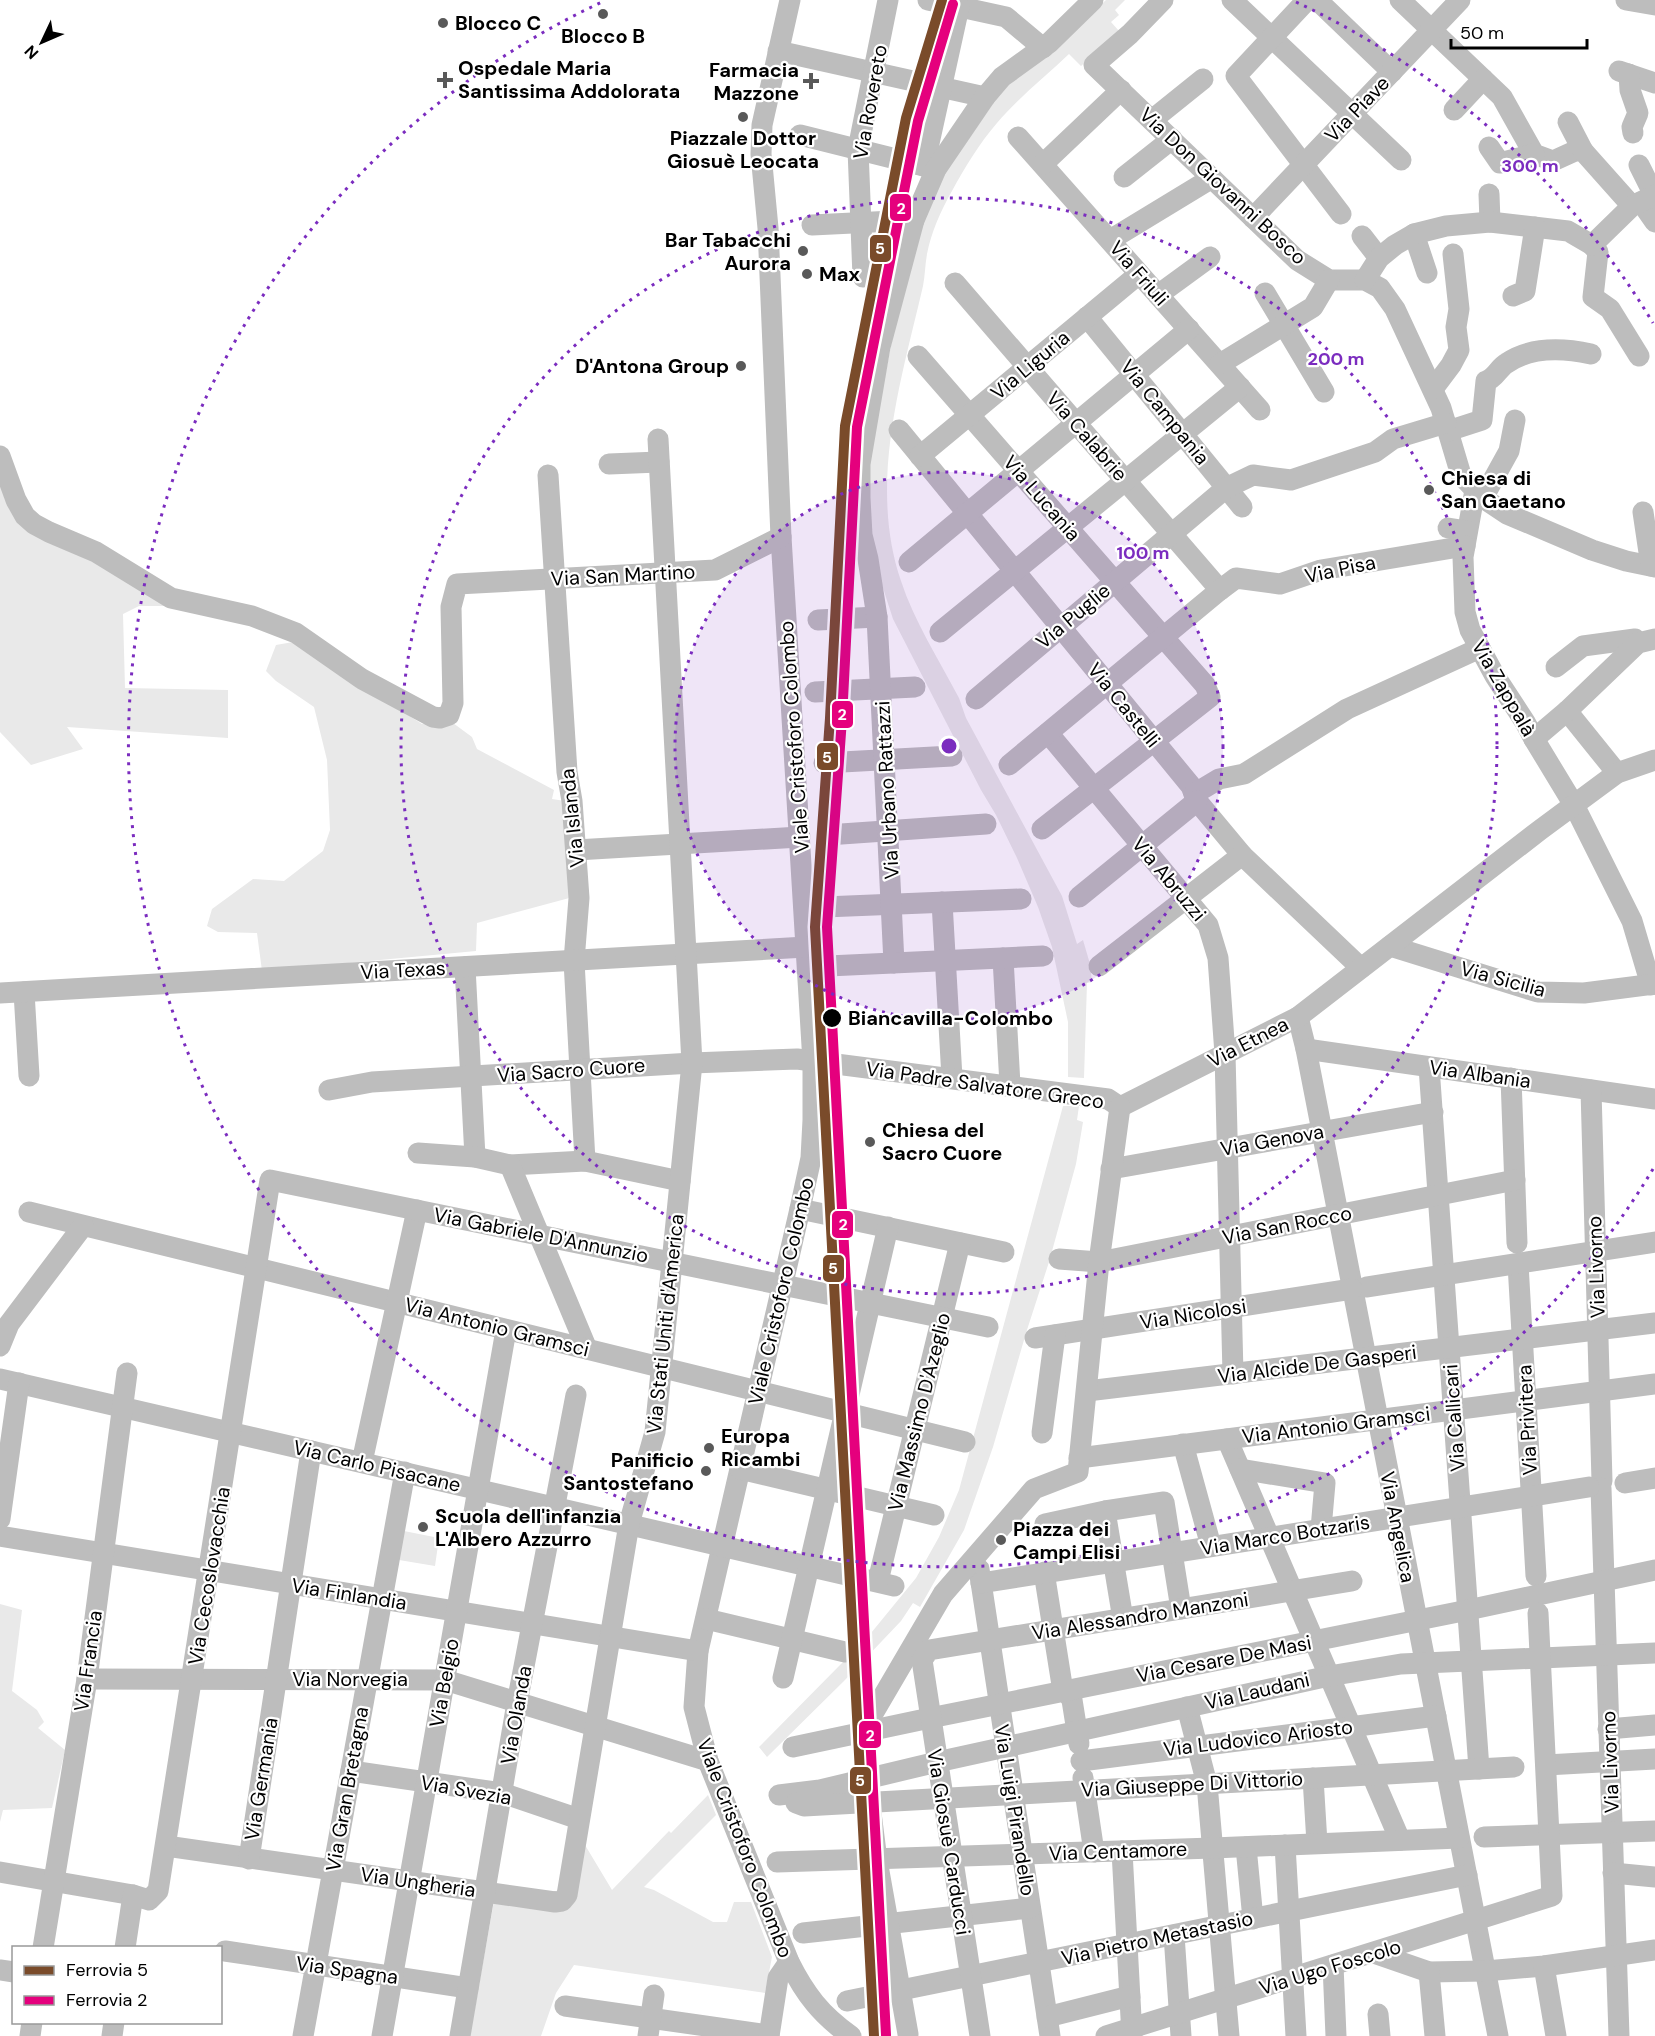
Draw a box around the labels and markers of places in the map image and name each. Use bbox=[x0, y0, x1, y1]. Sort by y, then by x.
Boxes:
marker: Blocco B bbox=[596, 7, 610, 21]
place label: Blocco C bbox=[455, 10, 541, 36]
marker: Blocco C bbox=[436, 16, 450, 30]
place label: Blocco B bbox=[561, 23, 645, 49]
place label: Ospedale Maria Santissima Addolorata bbox=[458, 55, 680, 104]
place label: Farmacia Mazzone bbox=[709, 57, 799, 106]
marker: Ospedale Maria Santissima Addolorata bbox=[436, 71, 454, 89]
marker: Farmacia Mazzone bbox=[804, 74, 818, 88]
marker: Piazzale Dottor Giosuè Leocata bbox=[736, 110, 750, 124]
place label: Piazzale Dottor Giosuè Leocata bbox=[667, 125, 819, 174]
place label: Bar Tabacchi Aurora bbox=[665, 227, 791, 276]
marker: Bar Tabacchi Aurora bbox=[796, 244, 810, 258]
place label: Max bbox=[819, 261, 860, 287]
marker: Max bbox=[800, 267, 814, 281]
place label: D'Antona Group bbox=[575, 353, 729, 379]
marker: D'Antona Group bbox=[734, 359, 748, 373]
place label: Chiesa di San Gaetano bbox=[1441, 465, 1566, 514]
marker: Chiesa di San Gaetano bbox=[1422, 483, 1436, 497]
centre of rings bbox=[939, 736, 959, 756]
place label: Biancavilla-Colombo bbox=[848, 1005, 1053, 1031]
marker: Biancavilla-Colombo bbox=[821, 1007, 843, 1029]
place label: Chiesa del Sacro Cuore bbox=[882, 1117, 1002, 1166]
marker: Chiesa del Sacro Cuore bbox=[863, 1135, 877, 1149]
place label: Europa Ricambi bbox=[721, 1423, 800, 1472]
marker: Europa Ricambi bbox=[702, 1441, 716, 1455]
place label: Panificio Santostefano bbox=[563, 1447, 694, 1496]
marker: Panificio Santostefano bbox=[699, 1464, 713, 1478]
place label: Scuola dell'infanzia L'Albero Azzurro bbox=[435, 1503, 621, 1552]
place label: Piazza dei Campi Elisi bbox=[1013, 1516, 1120, 1565]
marker: Scuola dell'infanzia L'Albero Azzurro bbox=[416, 1520, 430, 1534]
marker: Piazza dei Campi Elisi bbox=[994, 1533, 1008, 1547]

